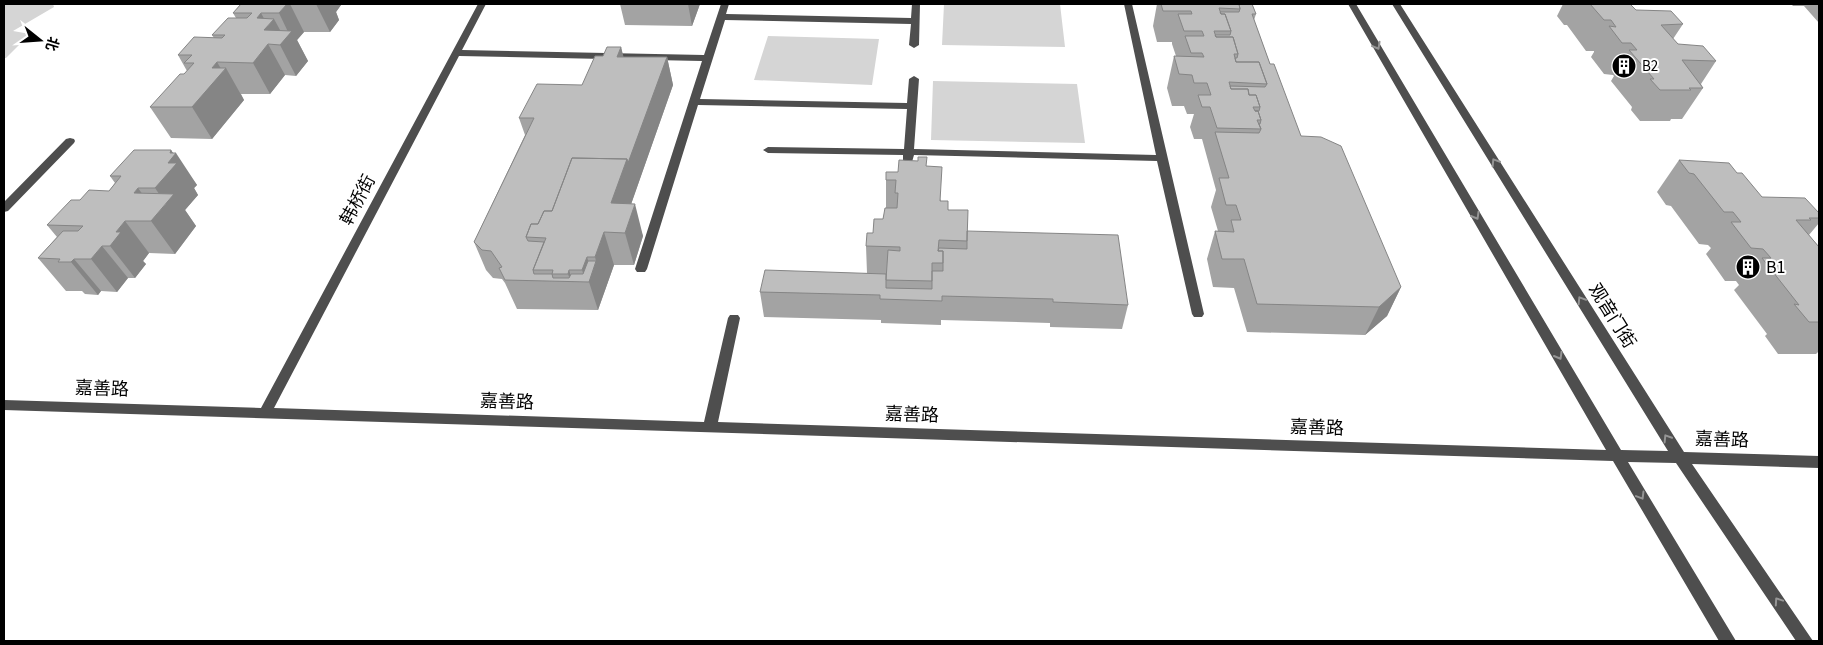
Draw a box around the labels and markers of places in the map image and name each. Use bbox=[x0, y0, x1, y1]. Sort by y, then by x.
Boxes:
building icon: B2 bbox=[1611, 53, 1637, 79]
place label: B2 bbox=[1642, 56, 1658, 77]
building icon: B1 bbox=[1735, 254, 1761, 280]
place label: B1 bbox=[1766, 255, 1786, 280]

